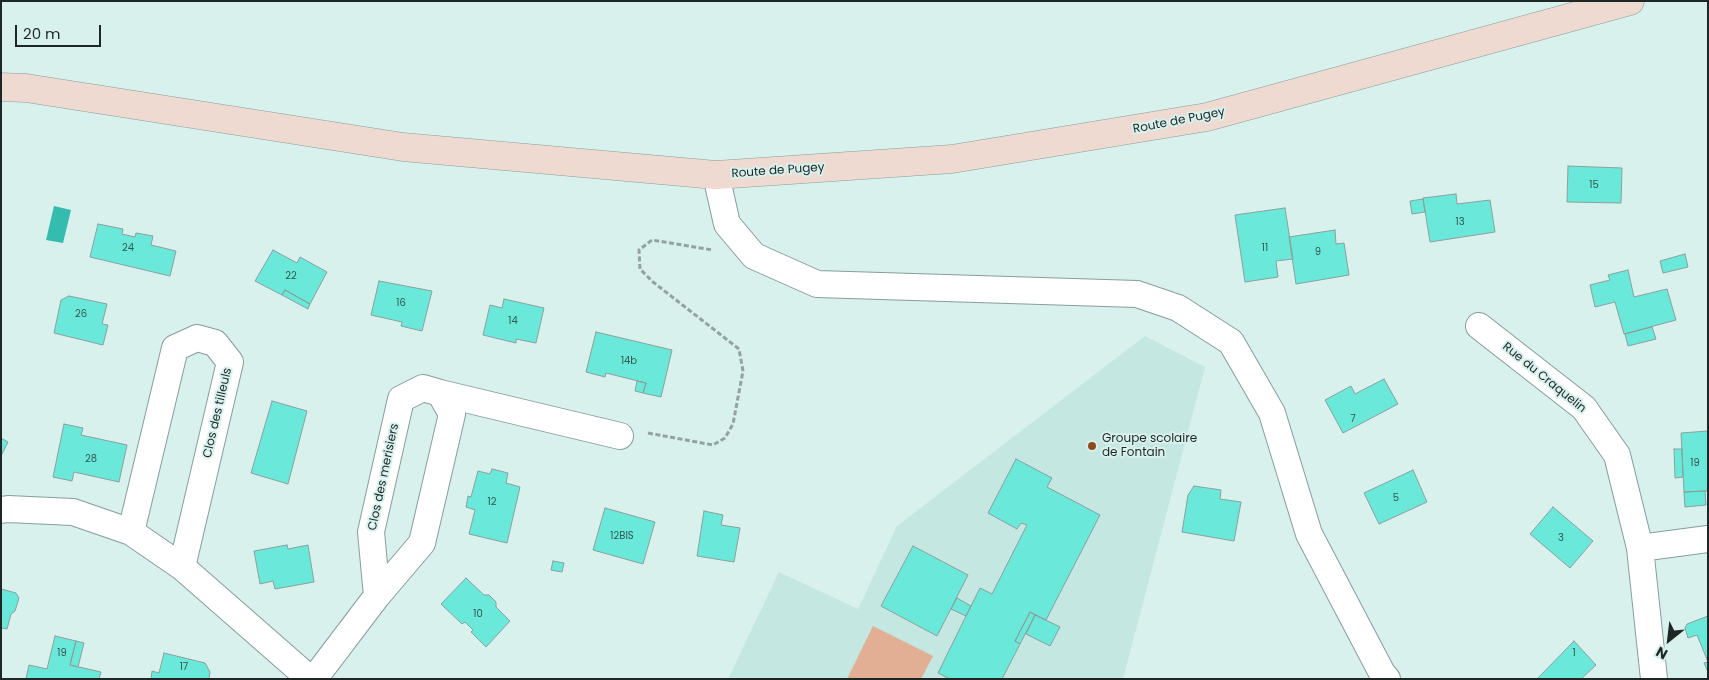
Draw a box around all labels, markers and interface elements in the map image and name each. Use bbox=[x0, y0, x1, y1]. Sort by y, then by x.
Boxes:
scale bar bbox=[18, 15, 104, 47]
text: 20 m bbox=[23, 23, 61, 44]
street label: Route de Pugey bbox=[1132, 105, 1226, 137]
street label: Route de Pugey bbox=[731, 161, 825, 181]
house number: 15 bbox=[1589, 179, 1599, 191]
house number: 13 bbox=[1455, 216, 1465, 228]
house number: 24 bbox=[122, 242, 134, 254]
house number: 11 bbox=[1262, 242, 1268, 254]
house number: 9 bbox=[1315, 246, 1321, 258]
house number: 22 bbox=[285, 270, 297, 282]
house number: 16 bbox=[396, 297, 406, 309]
house number: 26 bbox=[75, 308, 87, 320]
house number: 14 bbox=[508, 315, 518, 327]
street label: Rue du Craquelin bbox=[1499, 340, 1589, 416]
house number: 14b bbox=[621, 355, 637, 367]
street label: Clos des tilleuls bbox=[201, 367, 235, 459]
house number: 7 bbox=[1350, 413, 1356, 425]
street label: Clos des merisiers bbox=[366, 422, 402, 532]
place label: Groupe scolaire de Fontain bbox=[1102, 432, 1197, 460]
marker: Groupe scolaire de Fontain bbox=[1086, 440, 1098, 452]
house number: 28 bbox=[85, 453, 97, 465]
house number: 19 bbox=[1690, 457, 1700, 469]
house number: 5 bbox=[1393, 492, 1399, 504]
house number: 12 bbox=[488, 496, 496, 508]
house number: 12BIS bbox=[610, 530, 634, 542]
house number: 3 bbox=[1558, 532, 1564, 544]
house number: 10 bbox=[473, 608, 483, 620]
north arrow bbox=[1644, 615, 1694, 665]
text: N bbox=[1652, 642, 1671, 664]
house number: 19 bbox=[57, 647, 67, 659]
house number: 1 bbox=[1572, 647, 1576, 659]
house number: 17 bbox=[180, 661, 188, 673]

